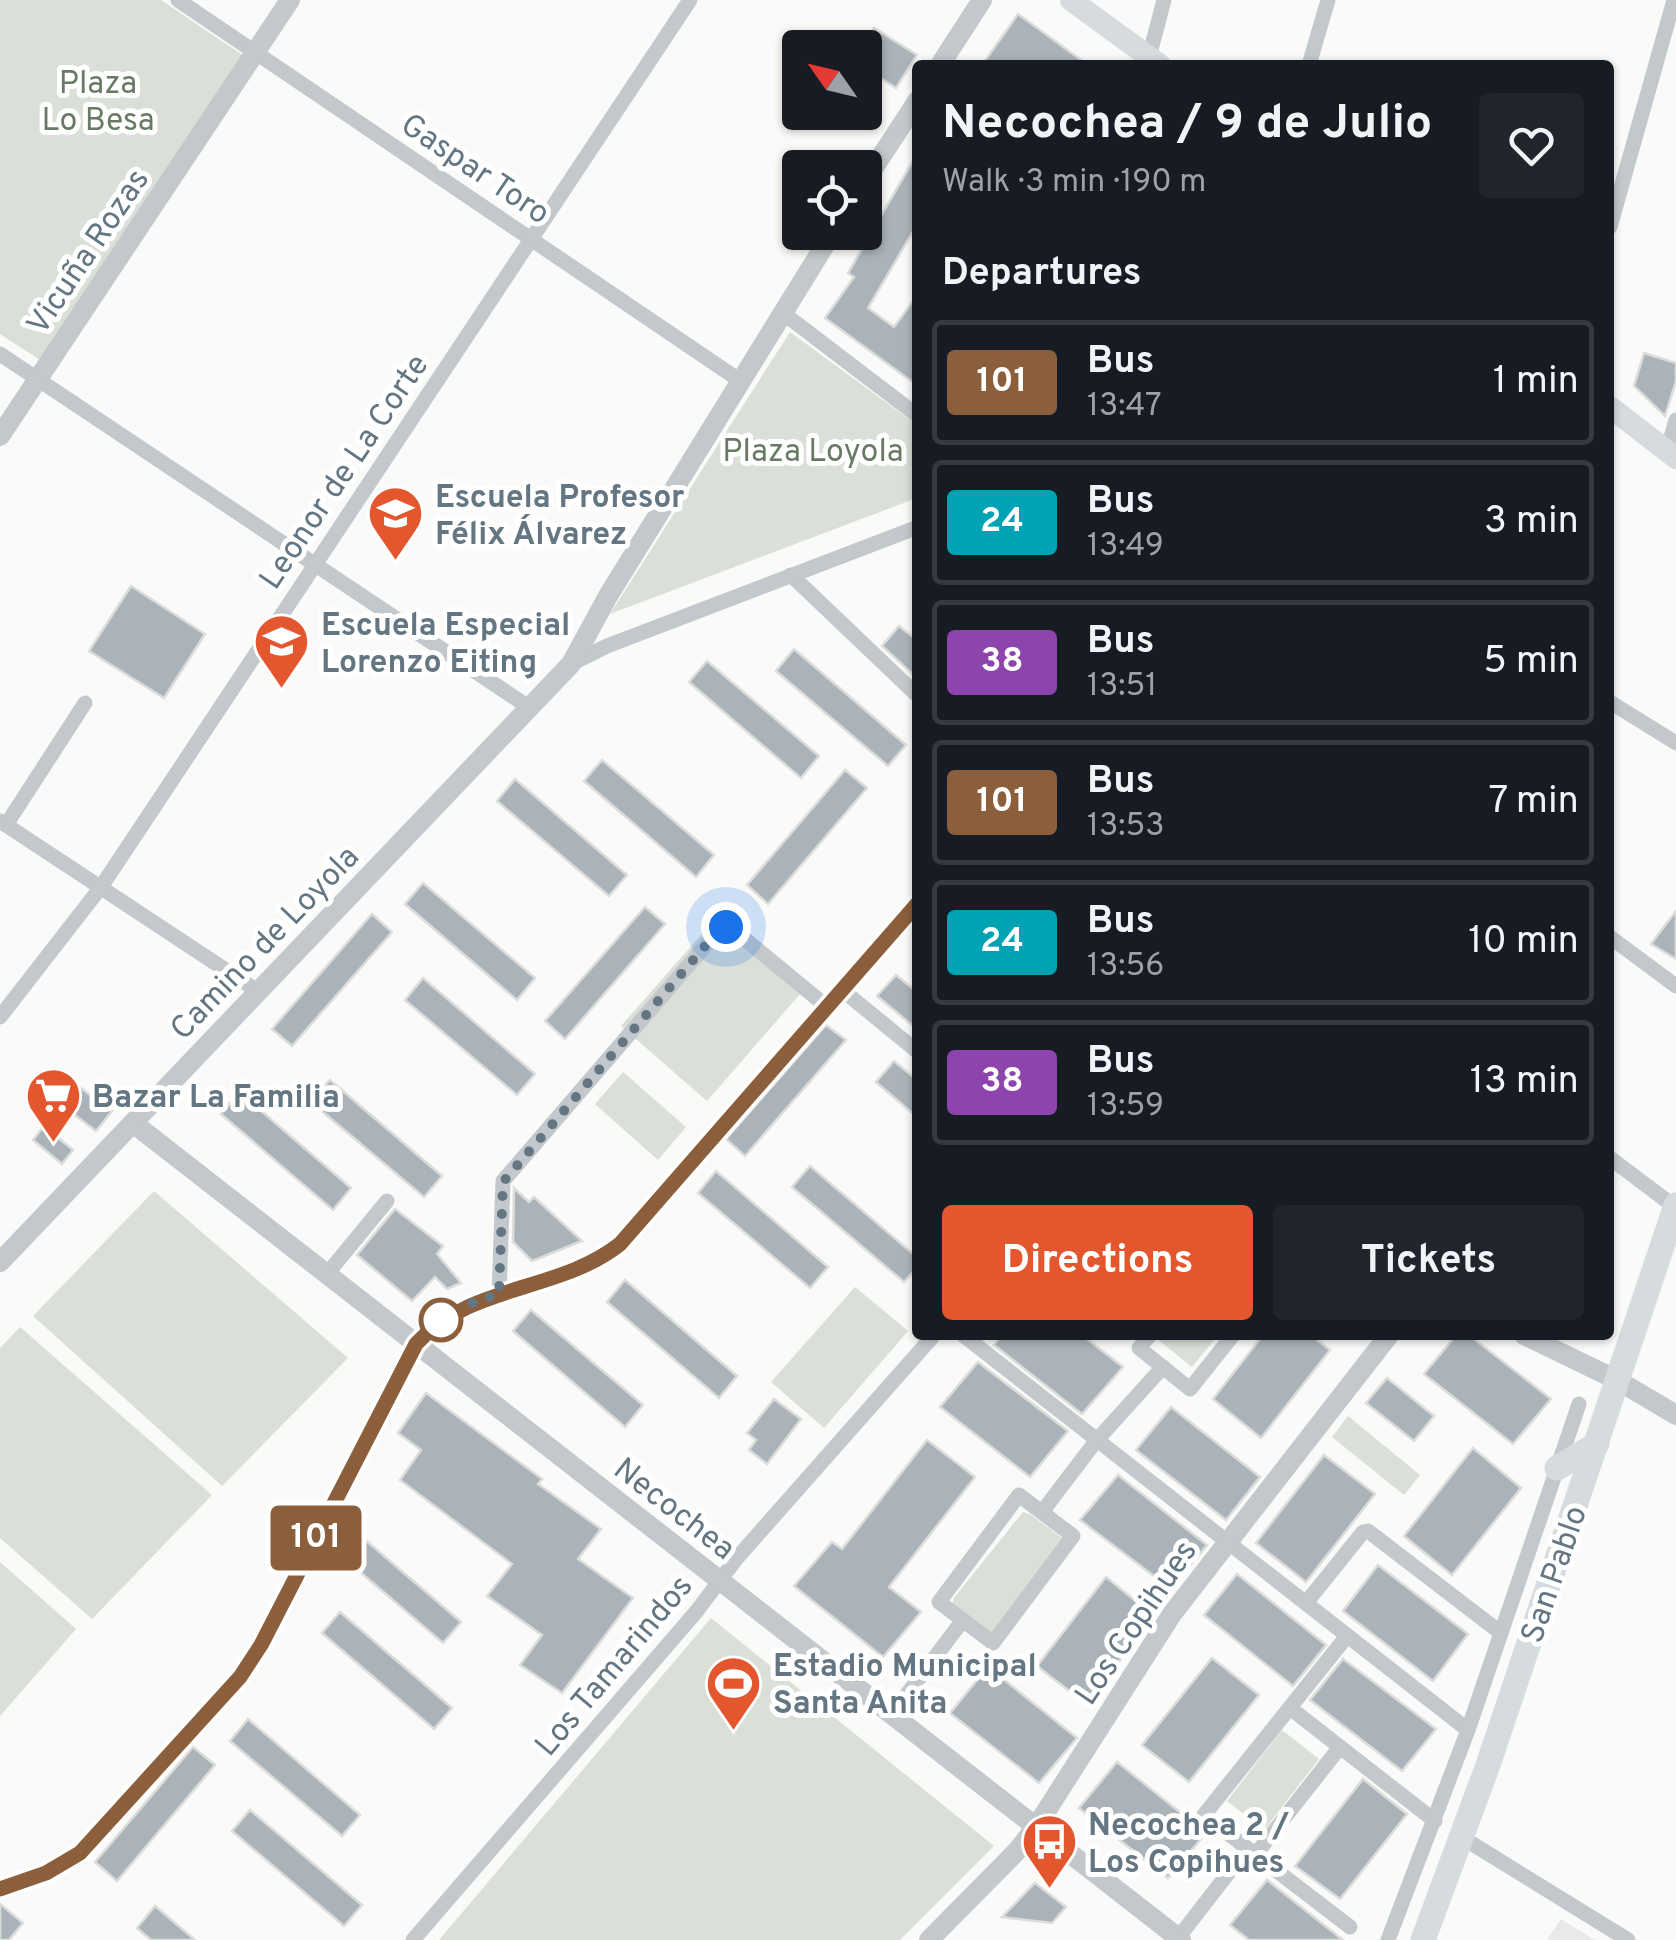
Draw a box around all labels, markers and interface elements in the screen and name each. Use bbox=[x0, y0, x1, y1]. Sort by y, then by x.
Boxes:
north arrow bbox=[782, 30, 882, 130]
map controls bbox=[782, 30, 882, 250]
park label: Plaza Lo Besa bbox=[42, 65, 154, 142]
button: heart bbox=[1479, 93, 1584, 198]
text: Necochea / 9 de Julio bbox=[942, 95, 1432, 155]
street label: Gaspar Toro bbox=[392, 106, 557, 235]
button: locate bbox=[782, 150, 882, 250]
street label: Vicuña Rozas bbox=[19, 162, 160, 343]
text: Walk · 3 min · 190 m bbox=[942, 163, 1206, 203]
text: Departures bbox=[942, 250, 1142, 299]
text: Bus bbox=[1087, 338, 1154, 387]
street label: Leonor de La Corte bbox=[252, 348, 439, 598]
text: 1 min bbox=[1493, 358, 1579, 407]
text: 101 bbox=[976, 360, 1028, 404]
text: 13:47 bbox=[1087, 387, 1162, 427]
park label: Plaza Loyola bbox=[722, 433, 904, 473]
text: Bus bbox=[1087, 478, 1154, 527]
place label: Escuela Profesor Félix Álvarez bbox=[435, 479, 684, 556]
school or university icon: Escuela Profesor Félix Álvarez bbox=[366, 484, 426, 563]
text: 3 min bbox=[1484, 498, 1579, 547]
text: 24 bbox=[980, 500, 1024, 544]
text: 13:49 bbox=[1087, 527, 1164, 567]
place label: Escuela Especial Lorenzo Eiting bbox=[321, 607, 570, 684]
school or university icon: Escuela Especial Lorenzo Eiting bbox=[252, 612, 312, 691]
text: Bus bbox=[1087, 618, 1154, 667]
text: 5 min bbox=[1483, 638, 1579, 687]
text: 38 bbox=[981, 640, 1024, 684]
text: 13:51 bbox=[1087, 667, 1157, 707]
text: Bus bbox=[1087, 758, 1154, 807]
text: 7 min bbox=[1489, 778, 1579, 827]
text: 101 bbox=[976, 780, 1028, 824]
text: 13:53 bbox=[1087, 807, 1165, 847]
street label: Camino de Loyola bbox=[163, 838, 369, 1050]
text: Bus bbox=[1087, 898, 1154, 947]
your location bbox=[701, 902, 751, 952]
text: 10 min bbox=[1468, 918, 1579, 967]
text: 24 bbox=[980, 920, 1024, 964]
text: 13:56 bbox=[1087, 947, 1164, 987]
text: Bus bbox=[1087, 1038, 1154, 1087]
text: 13 min bbox=[1470, 1058, 1579, 1107]
text: 38 bbox=[981, 1060, 1024, 1104]
supermarket icon: Bazar La Familia bbox=[23, 1066, 83, 1145]
place label: Bazar La Familia bbox=[92, 1079, 340, 1119]
text: 13:59 bbox=[1087, 1087, 1164, 1127]
button: Directions bbox=[942, 1205, 1253, 1320]
button: Tickets bbox=[1273, 1205, 1584, 1320]
unlabelled marker bbox=[420, 1299, 462, 1341]
street label: Necochea bbox=[604, 1450, 742, 1570]
street label: San Pablo bbox=[1514, 1501, 1598, 1649]
line badge: 101 bbox=[258, 1506, 374, 1570]
text: 101 bbox=[290, 1516, 342, 1560]
street label: Los Copihues bbox=[1068, 1534, 1207, 1714]
street label: Los Tamarindos bbox=[528, 1568, 703, 1766]
place label: Estadio Municipal Santa Anita bbox=[773, 1648, 1037, 1725]
sports icon: Estadio Municipal Santa Anita bbox=[704, 1653, 764, 1732]
place label: Necochea 2 / Los Copihues bbox=[1088, 1807, 1289, 1884]
bus stop icon: Necochea 2 / Los Copihues bbox=[1019, 1812, 1079, 1891]

